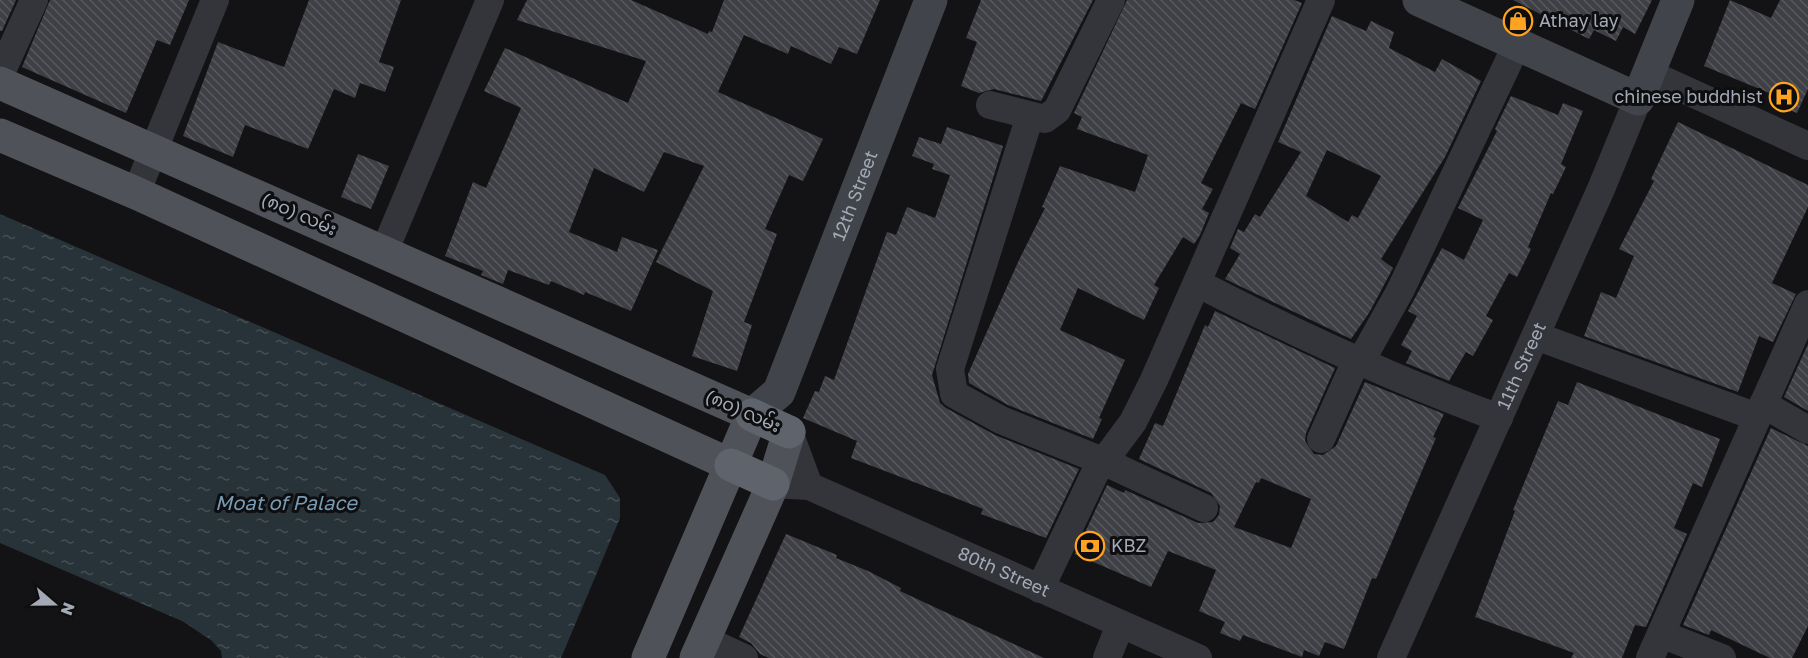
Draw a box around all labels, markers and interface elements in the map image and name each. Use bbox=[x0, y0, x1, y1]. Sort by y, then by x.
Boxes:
shop icon: Athay lay bbox=[1502, 5, 1534, 37]
place label: Athay lay bbox=[1539, 9, 1619, 31]
hospital icon: chinese buddhist bbox=[1768, 81, 1800, 113]
place label: chinese buddhist bbox=[1615, 85, 1763, 107]
street label: 12th Street bbox=[827, 147, 882, 244]
street label: (၈၀) လမ်း bbox=[258, 186, 341, 239]
street label: 11th Street bbox=[1492, 318, 1550, 413]
street label: (၈၀) လမ်း bbox=[702, 383, 785, 436]
water label: Moat of Palace bbox=[215, 490, 358, 514]
bank icon: KBZ bbox=[1074, 530, 1106, 562]
place label: KBZ bbox=[1111, 534, 1146, 556]
street label: 80th Street bbox=[955, 541, 1054, 601]
north arrow bbox=[24, 574, 84, 634]
text: N bbox=[57, 600, 80, 618]

